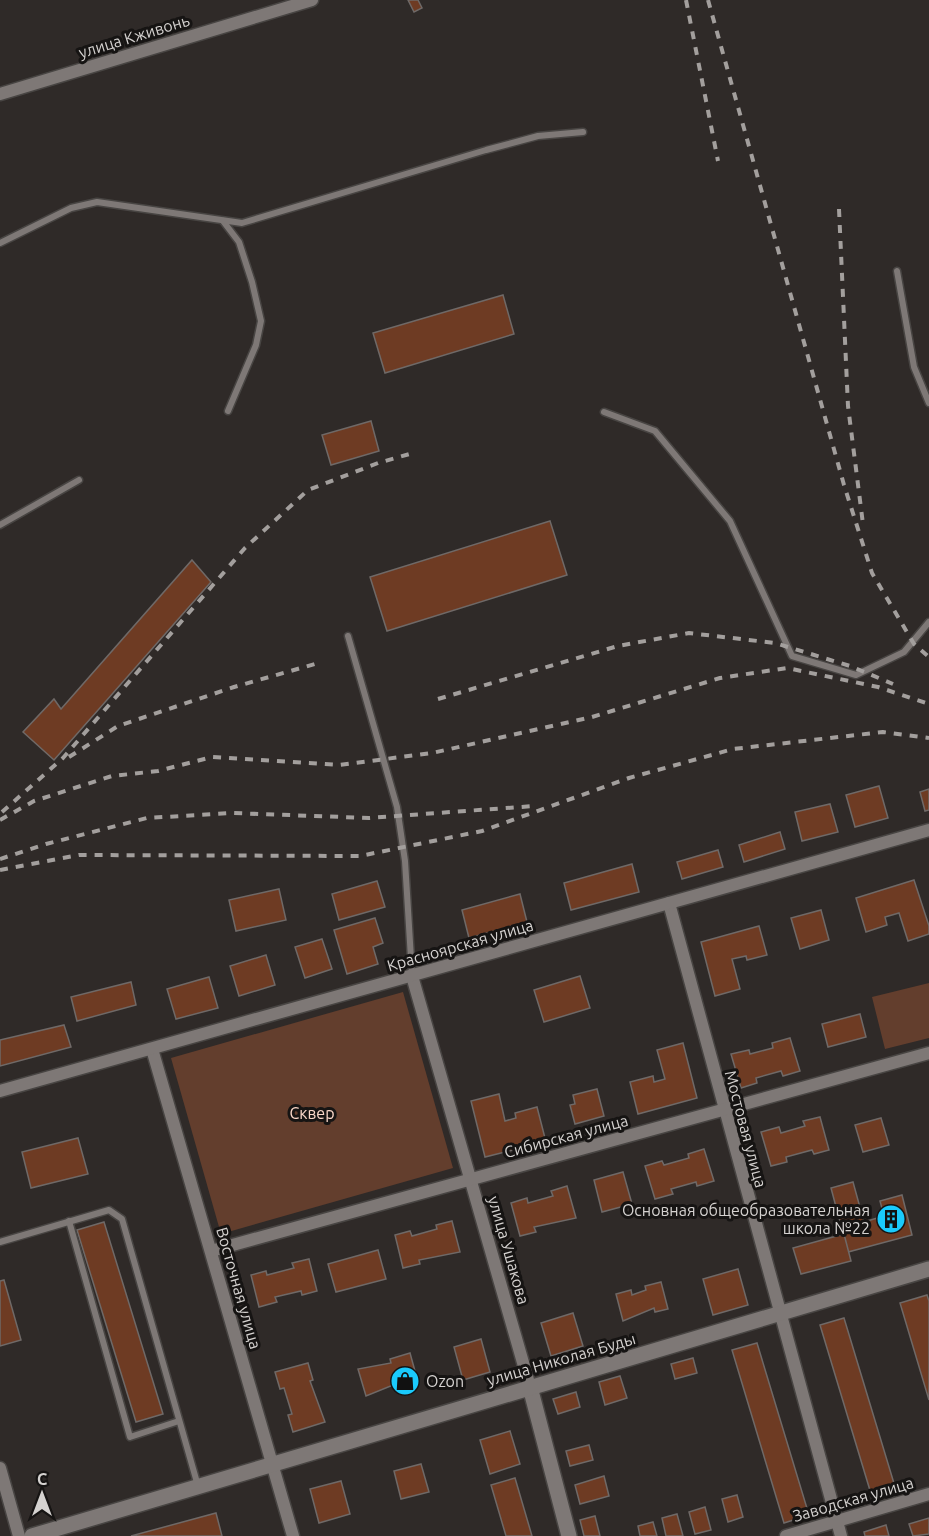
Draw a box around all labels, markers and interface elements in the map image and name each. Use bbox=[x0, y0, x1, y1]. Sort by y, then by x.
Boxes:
street label: улица Кживонь bbox=[76, 11, 192, 61]
street label: Красноярская улица bbox=[385, 915, 535, 975]
street label: Мостовая улица bbox=[722, 1068, 770, 1190]
park label: Сквер bbox=[289, 1104, 335, 1122]
street label: Сибирская улица bbox=[502, 1111, 630, 1161]
street label: улица Ушакова bbox=[485, 1194, 533, 1306]
place label: Основная общеобразовательная школа №22 bbox=[622, 1201, 870, 1237]
building icon: Основная общеобразовательная школа №22 bbox=[875, 1203, 907, 1235]
street label: Восточная улица bbox=[213, 1225, 265, 1351]
street label: улица Николая Буды bbox=[485, 1329, 637, 1389]
shop icon: Ozon bbox=[389, 1365, 421, 1397]
place label: Ozon bbox=[426, 1372, 464, 1390]
north arrow bbox=[12, 1464, 72, 1524]
text: С bbox=[37, 1470, 47, 1488]
street label: Заводская улица bbox=[791, 1473, 915, 1525]

